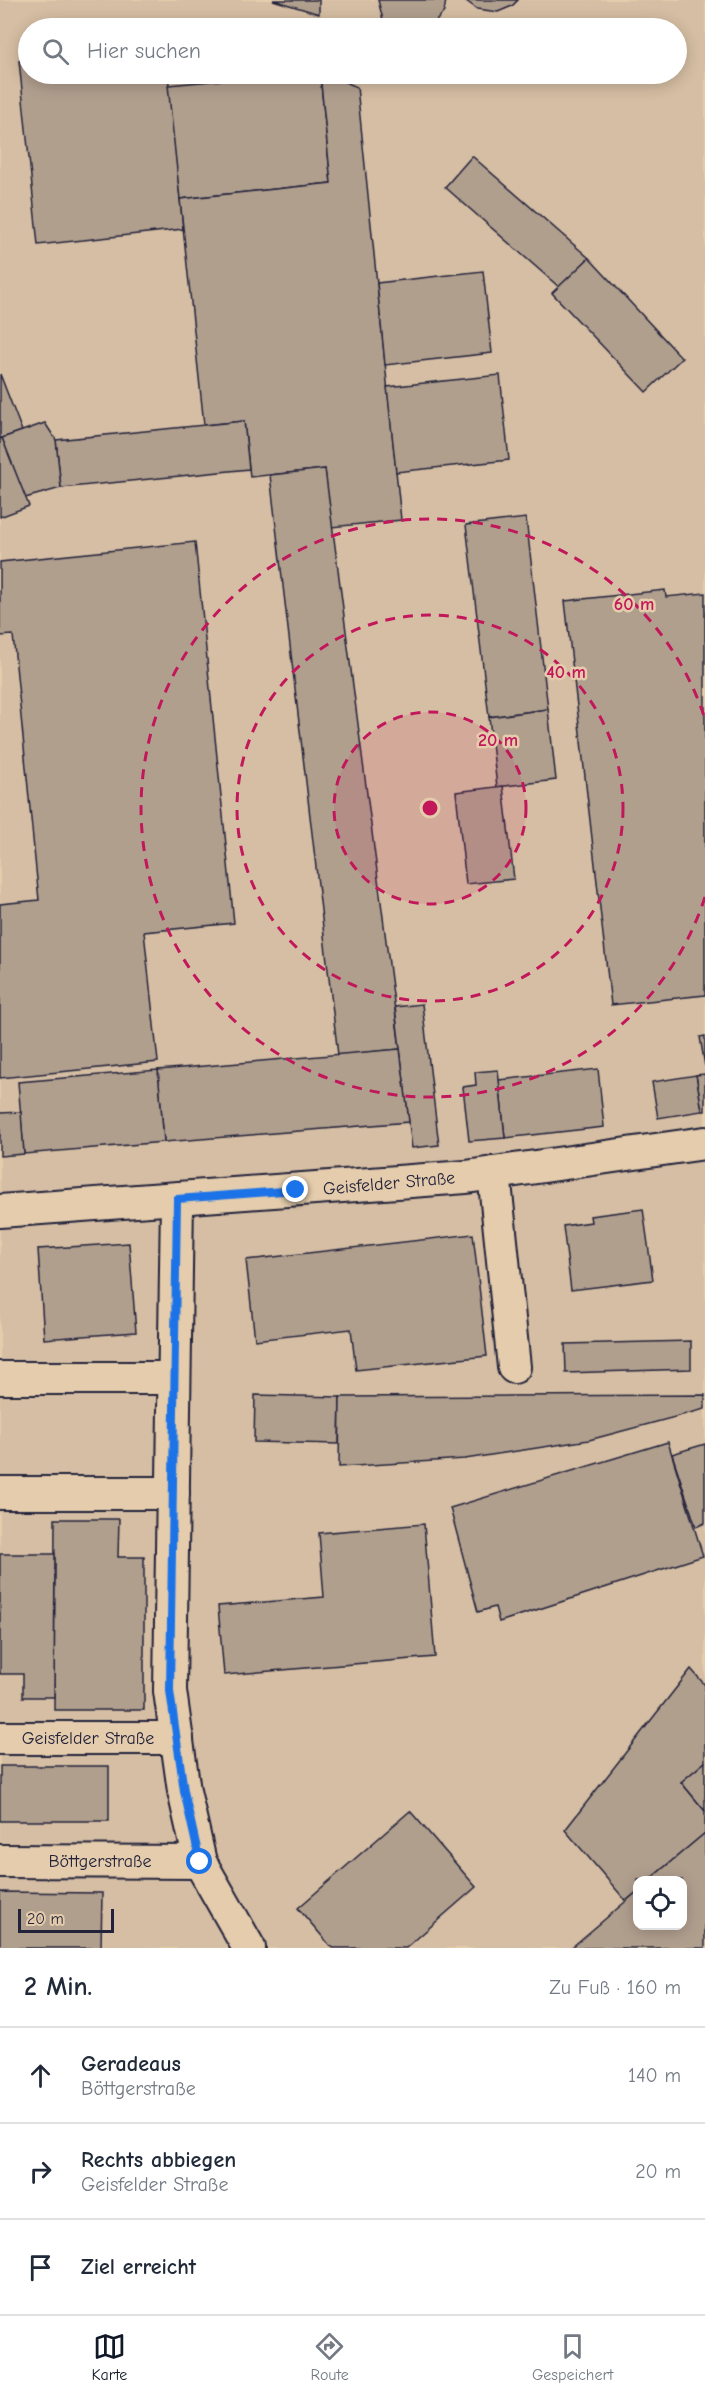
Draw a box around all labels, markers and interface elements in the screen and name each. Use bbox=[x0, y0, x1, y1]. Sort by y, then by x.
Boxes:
search box bbox=[18, 18, 687, 84]
icon: search bbox=[39, 35, 72, 68]
text: Hier suchen bbox=[87, 38, 201, 64]
text: 60 m bbox=[614, 594, 654, 615]
text: 40 m bbox=[546, 662, 586, 683]
text: 20 m bbox=[478, 730, 518, 751]
centre of rings bbox=[420, 798, 440, 818]
street label: Geisfelder Straße bbox=[322, 1167, 456, 1200]
route end bbox=[282, 1176, 308, 1202]
street label: Geisfelder Straße bbox=[22, 1728, 154, 1749]
route start bbox=[186, 1848, 212, 1874]
street label: Böttgerstraße bbox=[48, 1851, 152, 1872]
map controls bbox=[633, 1876, 687, 1930]
button: locate bbox=[633, 1876, 687, 1930]
scale bar bbox=[18, 1906, 114, 1934]
text: 20 m bbox=[27, 1910, 64, 1928]
text: 2 Min. bbox=[24, 1972, 92, 2002]
text: Zu Fuß · 160 m bbox=[549, 1976, 681, 1999]
text: Geradeaus bbox=[81, 2051, 181, 2077]
icon: ahead bbox=[24, 2059, 57, 2092]
text: 140 m bbox=[628, 2064, 681, 2087]
text: Böttgerstraße bbox=[81, 2077, 196, 2100]
text: Rechts abbiegen bbox=[81, 2147, 236, 2173]
icon: right bbox=[24, 2155, 57, 2188]
text: 20 m bbox=[635, 2160, 681, 2183]
text: Geisfelder Straße bbox=[81, 2173, 228, 2196]
icon: arrive bbox=[24, 2251, 57, 2284]
text: Ziel erreicht bbox=[81, 2254, 196, 2280]
tab: Karte bbox=[92, 2330, 127, 2384]
tab: Route bbox=[311, 2330, 349, 2384]
tab: Gespeichert bbox=[532, 2330, 613, 2384]

